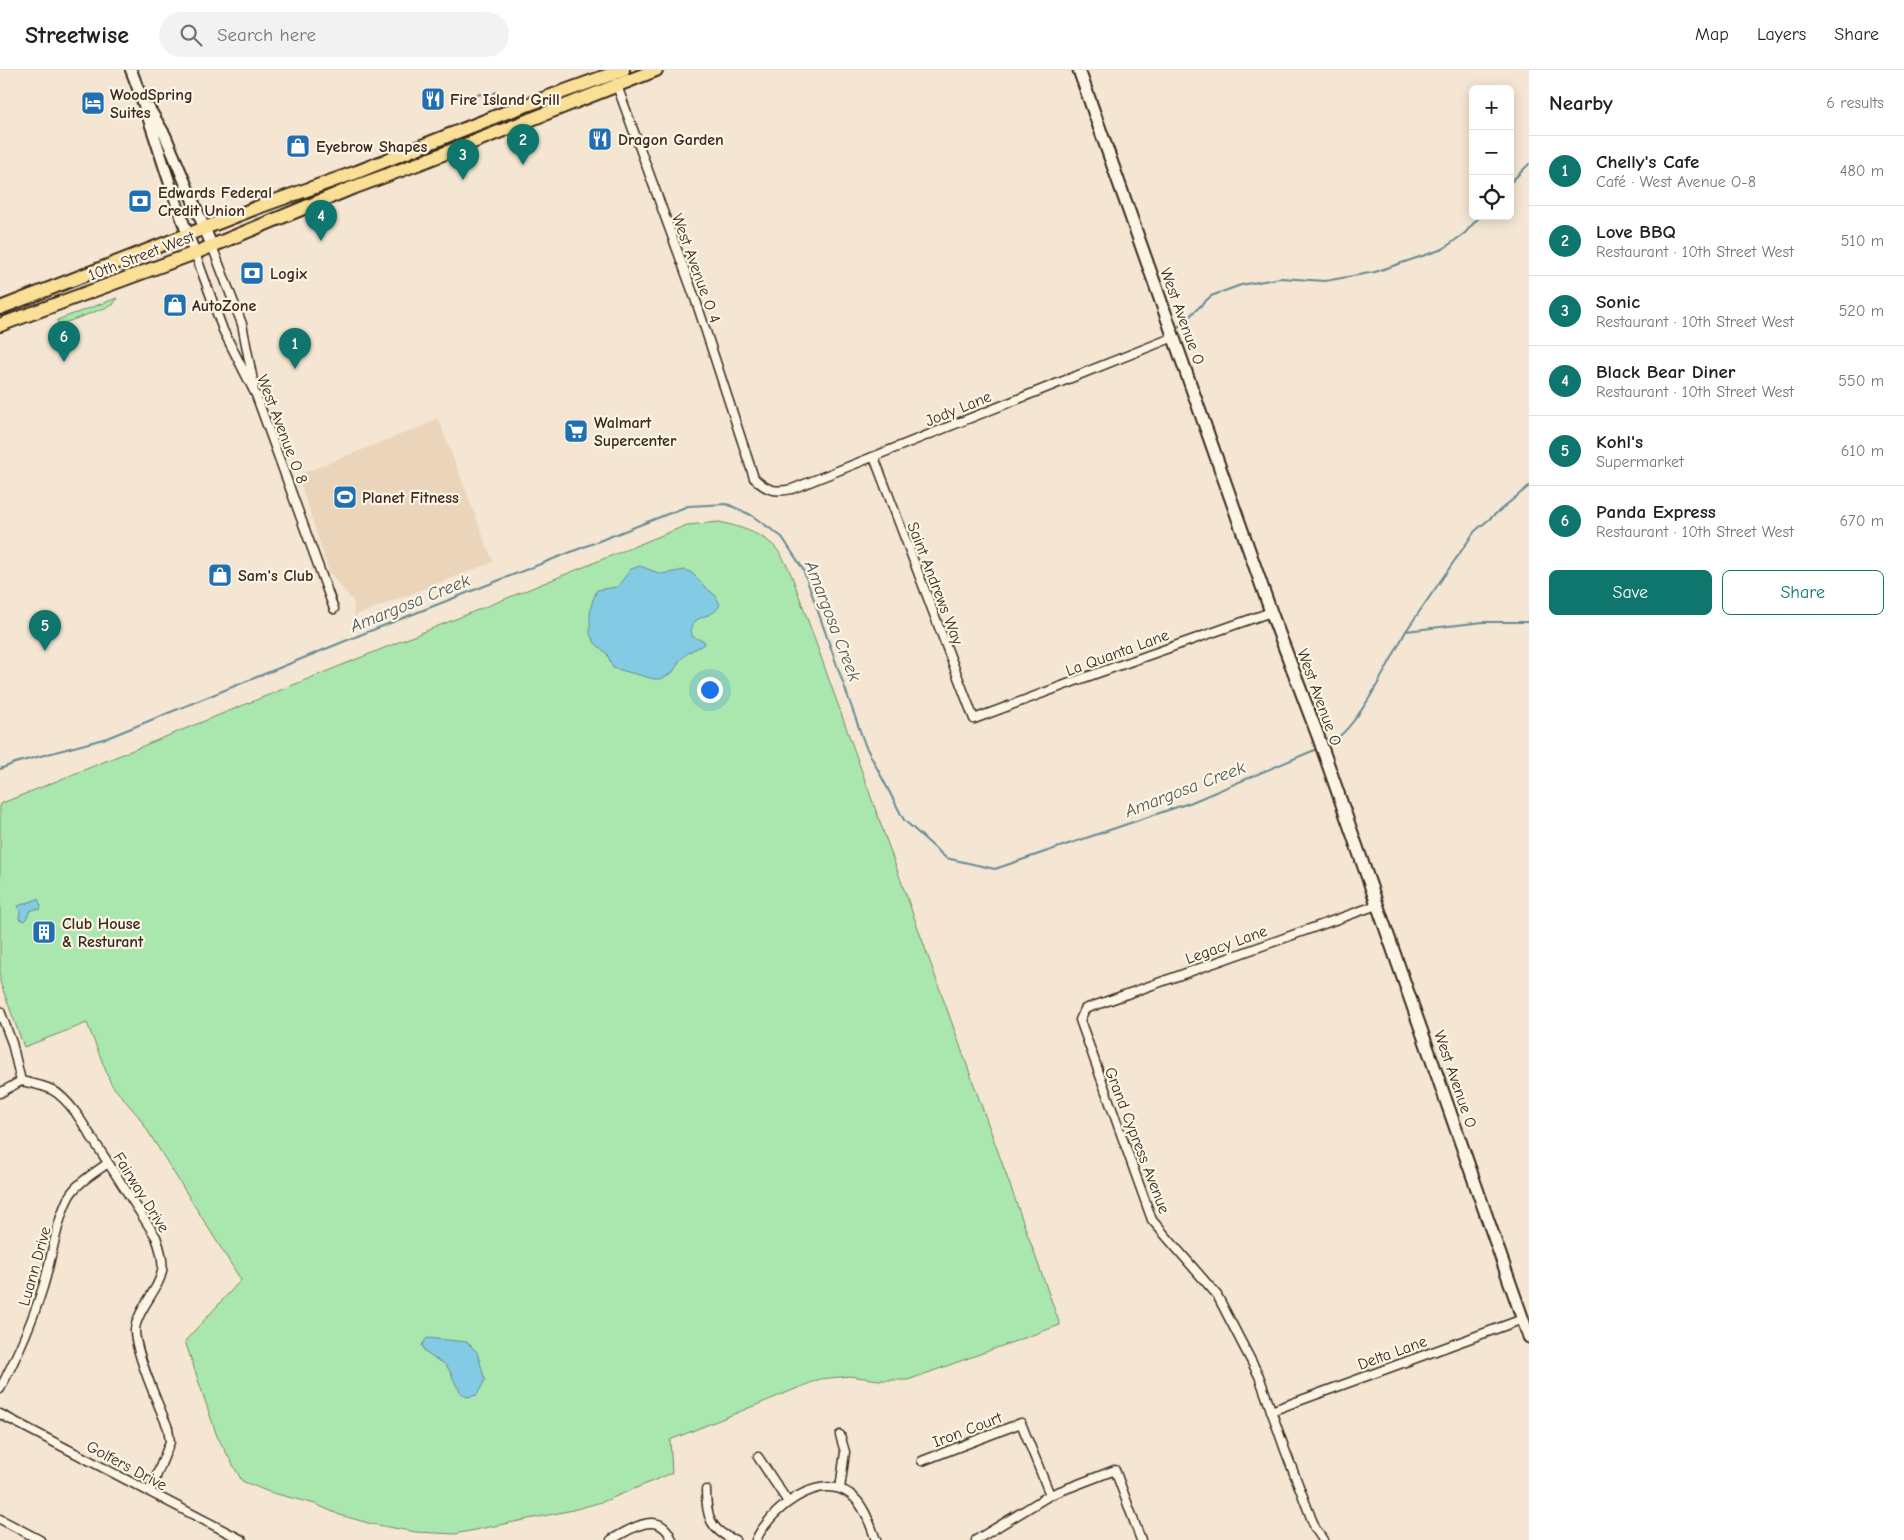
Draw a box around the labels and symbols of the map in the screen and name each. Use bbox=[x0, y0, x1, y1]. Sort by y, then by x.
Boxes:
place label: WoodSpring Suites bbox=[110, 86, 193, 122]
restaurant icon: Fire Island Grill bbox=[420, 86, 446, 112]
hotel icon: WoodSpring Suites bbox=[80, 90, 106, 116]
place label: Fire Island Grill bbox=[450, 91, 560, 109]
pin: 2 bbox=[507, 124, 539, 165]
restaurant icon: Dragon Garden bbox=[587, 126, 613, 152]
place label: Dragon Garden bbox=[618, 131, 724, 149]
shop icon: Eyebrow Shapes bbox=[285, 133, 311, 159]
place label: Eyebrow Shapes bbox=[316, 138, 427, 156]
pin: 3 bbox=[447, 139, 479, 180]
place label: Edwards Federal Credit Union bbox=[158, 184, 272, 220]
bank icon: Edwards Federal Credit Union bbox=[127, 188, 153, 214]
pin: 4 bbox=[305, 200, 337, 241]
street label: West Avenue O 4 bbox=[668, 211, 724, 325]
street label: 10th Street West bbox=[86, 227, 197, 284]
bank icon: Logix bbox=[239, 260, 265, 286]
place label: Logix bbox=[270, 265, 307, 283]
street label: West Avenue O bbox=[1156, 265, 1208, 367]
shop icon: AutoZone bbox=[162, 292, 188, 318]
place label: AutoZone bbox=[192, 297, 256, 315]
pin: 6 bbox=[48, 321, 80, 362]
pin: 1 bbox=[279, 328, 311, 369]
street label: West Avenue O 8 bbox=[253, 372, 311, 486]
street label: Jody Lane bbox=[923, 388, 994, 430]
place label: Walmart Supercenter bbox=[594, 414, 677, 450]
supermarket icon: Walmart Supercenter bbox=[563, 418, 589, 444]
sports icon: Planet Fitness bbox=[332, 484, 358, 510]
place label: Planet Fitness bbox=[362, 489, 459, 507]
street label: Saint Andrews Way bbox=[903, 519, 967, 648]
water label: Amargosa Creek bbox=[800, 557, 865, 685]
shop icon: Sam's Club bbox=[207, 562, 233, 588]
place label: Sam's Club bbox=[238, 567, 313, 585]
water label: Amargosa Creek bbox=[346, 570, 473, 637]
pin: 5 bbox=[29, 610, 61, 651]
street label: La Quanta Lane bbox=[1063, 626, 1171, 680]
street label: West Avenue O bbox=[1293, 646, 1345, 748]
your location bbox=[697, 677, 723, 703]
water label: Amargosa Creek bbox=[1121, 757, 1249, 822]
place label: Club House & Resturant bbox=[62, 915, 144, 951]
building icon: Club House & Resturant bbox=[31, 919, 57, 945]
street label: Legacy Lane bbox=[1183, 922, 1270, 968]
street label: West Avenue O bbox=[1430, 1028, 1480, 1130]
street label: Grand Cypress Avenue bbox=[1101, 1065, 1173, 1216]
street label: Fairway Drive bbox=[109, 1149, 173, 1236]
street label: Luann Drive bbox=[15, 1225, 55, 1308]
street label: Delta Lane bbox=[1355, 1332, 1429, 1374]
street label: Iron Court bbox=[930, 1408, 1005, 1451]
street label: Golfers Drive bbox=[83, 1437, 170, 1495]

